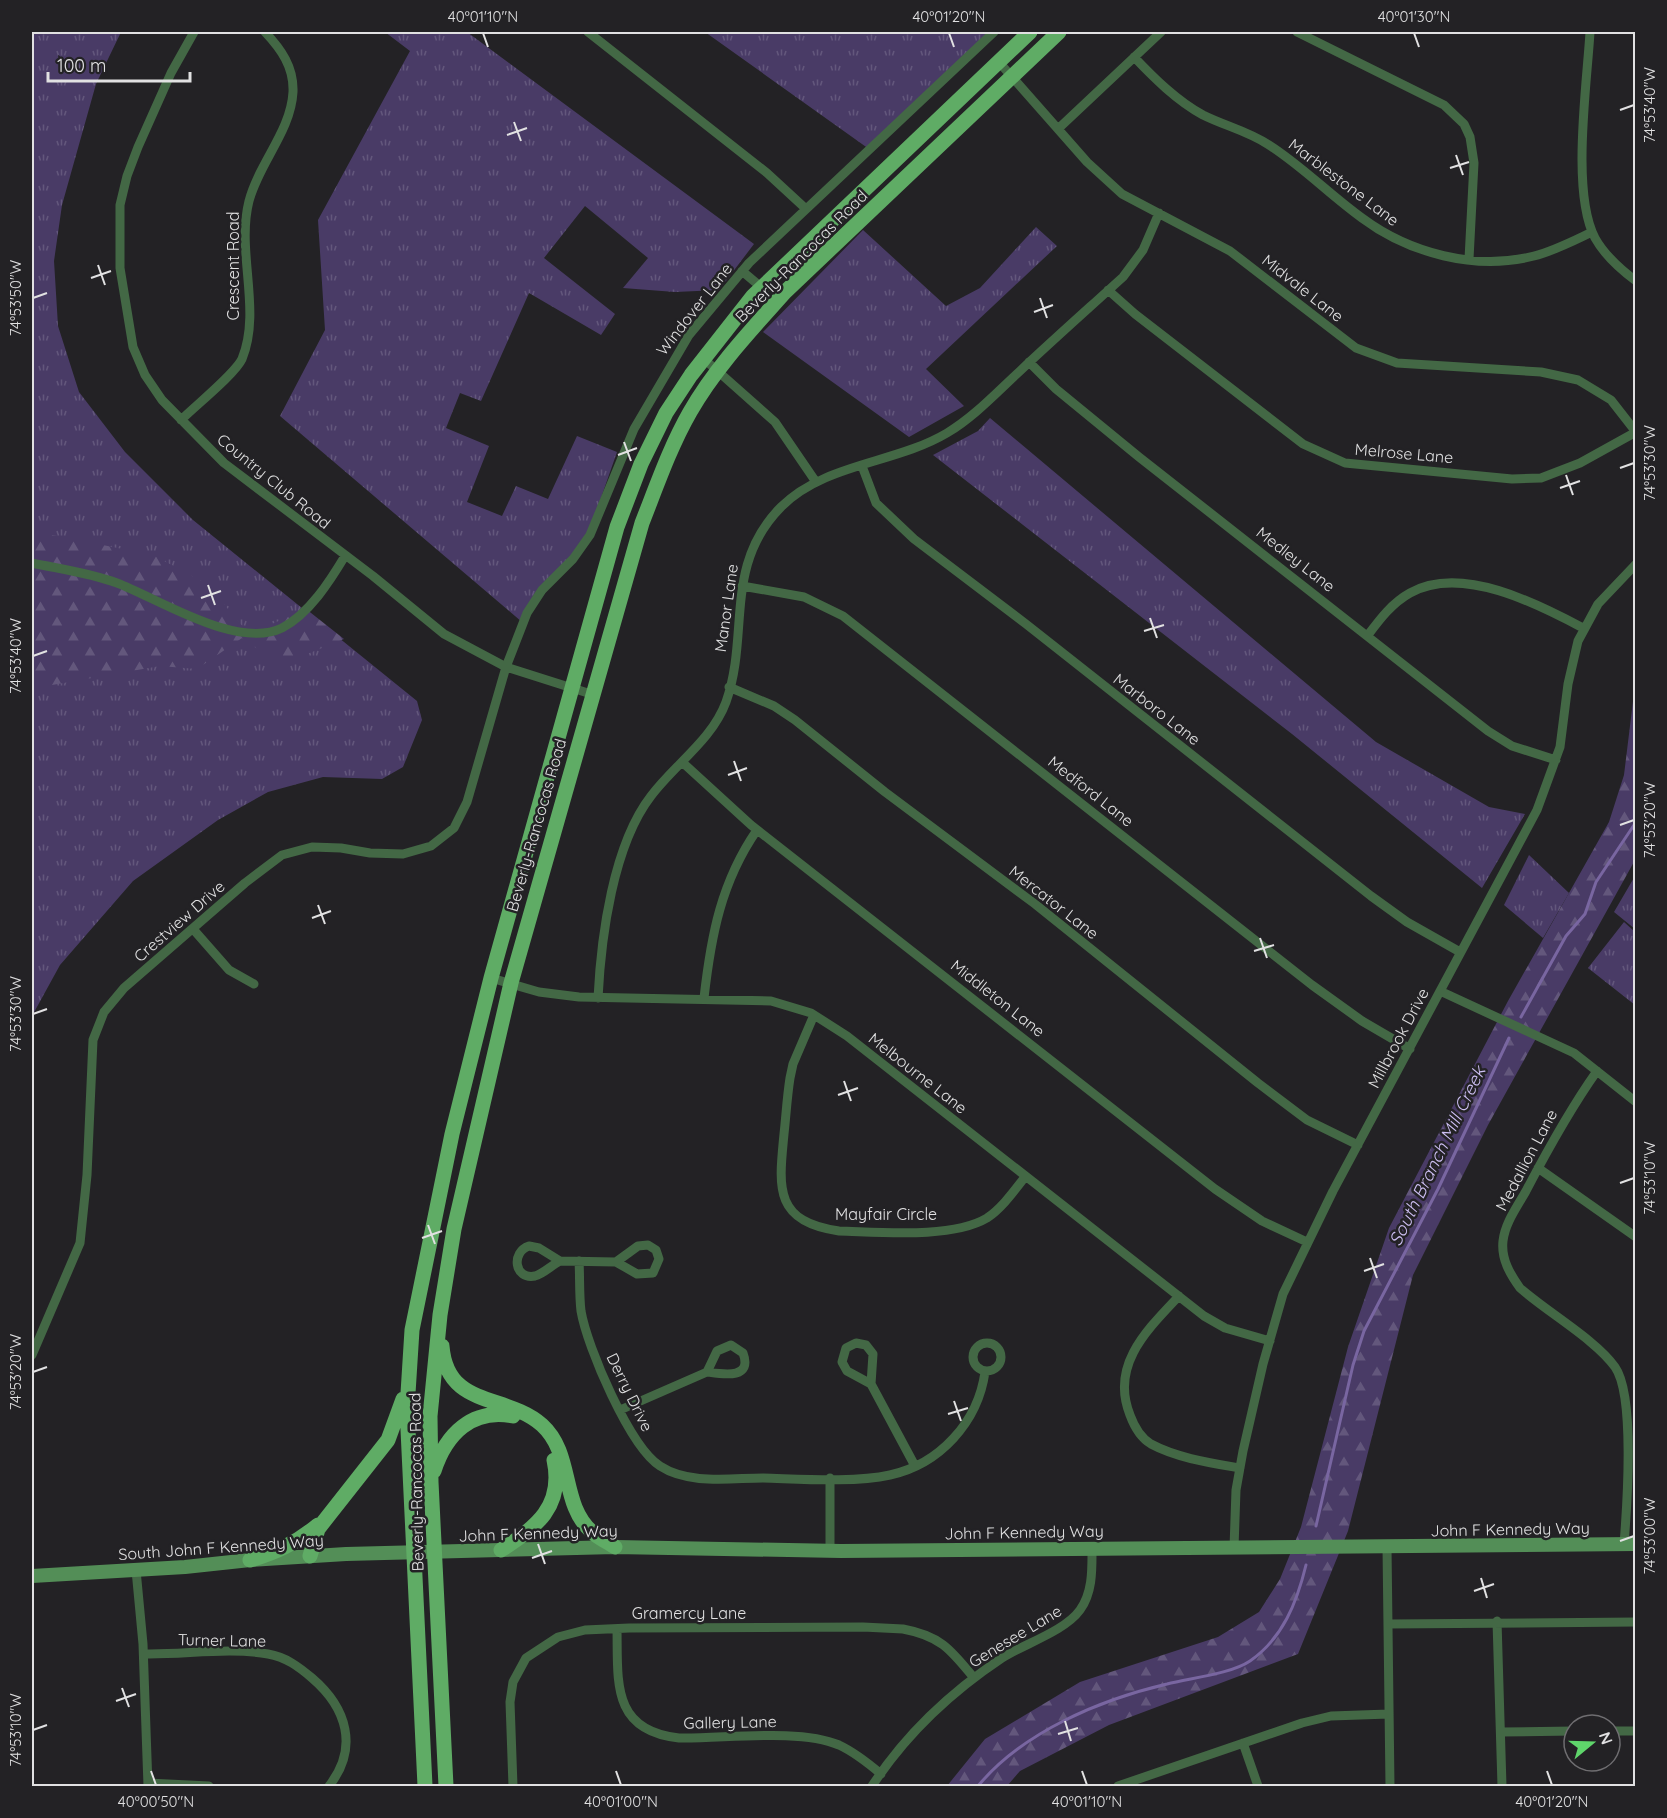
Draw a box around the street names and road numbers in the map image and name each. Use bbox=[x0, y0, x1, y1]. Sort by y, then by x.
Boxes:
street label: Marblestone Lane bbox=[1285, 134, 1403, 230]
street label: Beverly-Rancocas Road bbox=[731, 186, 871, 326]
street label: Crescent Road bbox=[223, 212, 243, 320]
street label: Midvale Lane bbox=[1258, 250, 1348, 326]
street label: Windover Lane bbox=[652, 259, 736, 359]
street label: Country Club Road bbox=[213, 429, 335, 533]
street label: Melrose Lane bbox=[1354, 439, 1454, 467]
street label: Medley Lane bbox=[1253, 522, 1339, 596]
street label: Manor Lane bbox=[710, 563, 742, 653]
street label: Marboro Lane bbox=[1110, 669, 1204, 749]
street label: Beverly-Rancocas Road bbox=[502, 736, 570, 914]
street label: Medford Lane bbox=[1044, 751, 1138, 831]
street label: Mercator Lane bbox=[1005, 861, 1103, 943]
street label: Crestview Drive bbox=[129, 876, 229, 966]
street label: Middleton Lane bbox=[947, 955, 1049, 1041]
street label: Millbrook Drive bbox=[1363, 985, 1433, 1091]
street label: Melbourne Lane bbox=[865, 1028, 971, 1118]
street label: Medallion Lane bbox=[1491, 1106, 1561, 1214]
street label: Mayfair Circle bbox=[835, 1204, 937, 1224]
street label: Derry Drive bbox=[602, 1349, 658, 1435]
street label: Beverly-Rancocas Road bbox=[404, 1392, 428, 1572]
street label: John F Kennedy Way bbox=[1430, 1518, 1590, 1540]
street label: John F Kennedy Way bbox=[458, 1520, 618, 1546]
street label: John F Kennedy Way bbox=[944, 1521, 1104, 1543]
street label: South John F Kennedy Way bbox=[118, 1530, 324, 1564]
street label: Genesee Lane bbox=[965, 1600, 1065, 1672]
street label: Gramercy Lane bbox=[632, 1603, 746, 1623]
street label: Turner Lane bbox=[178, 1629, 266, 1651]
street label: Gallery Lane bbox=[683, 1711, 777, 1733]

